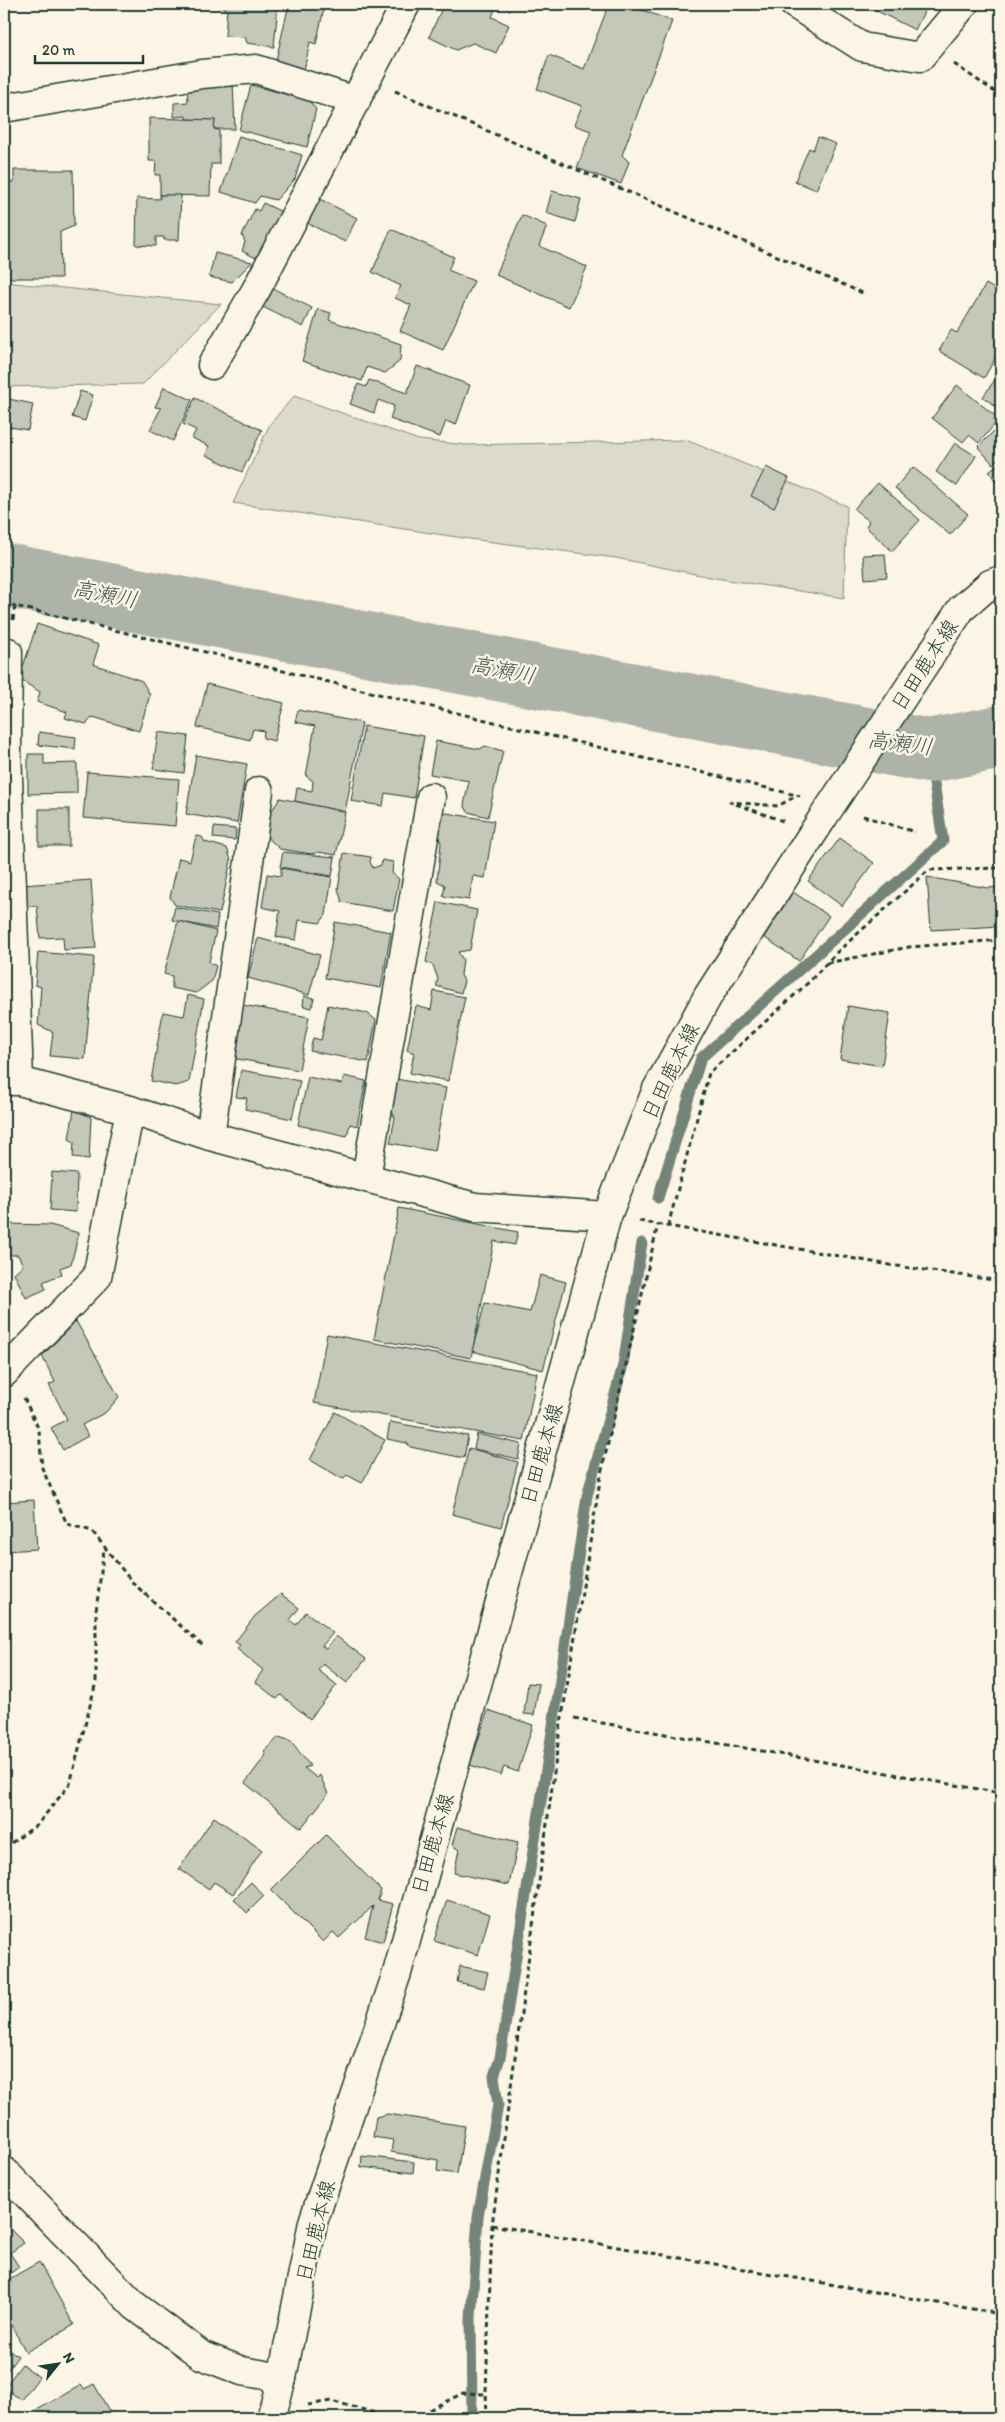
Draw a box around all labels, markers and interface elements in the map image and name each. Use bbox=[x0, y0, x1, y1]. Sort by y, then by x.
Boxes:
scale bar bbox=[35, 32, 142, 64]
text: 20 m bbox=[42, 41, 76, 59]
water label: 高瀬川 bbox=[70, 574, 140, 614]
street label: 日田鹿本線 bbox=[885, 614, 963, 716]
water label: 高瀬川 bbox=[468, 650, 538, 690]
water label: 高瀬川 bbox=[866, 726, 934, 760]
street label: 日田鹿本線 bbox=[636, 1018, 704, 1124]
street label: 日田鹿本線 bbox=[515, 1400, 567, 1508]
street label: 日田鹿本線 bbox=[406, 1790, 458, 1898]
street label: 日田鹿本線 bbox=[290, 2177, 340, 2285]
north arrow bbox=[32, 2340, 82, 2390]
text: N bbox=[59, 2349, 79, 2366]

